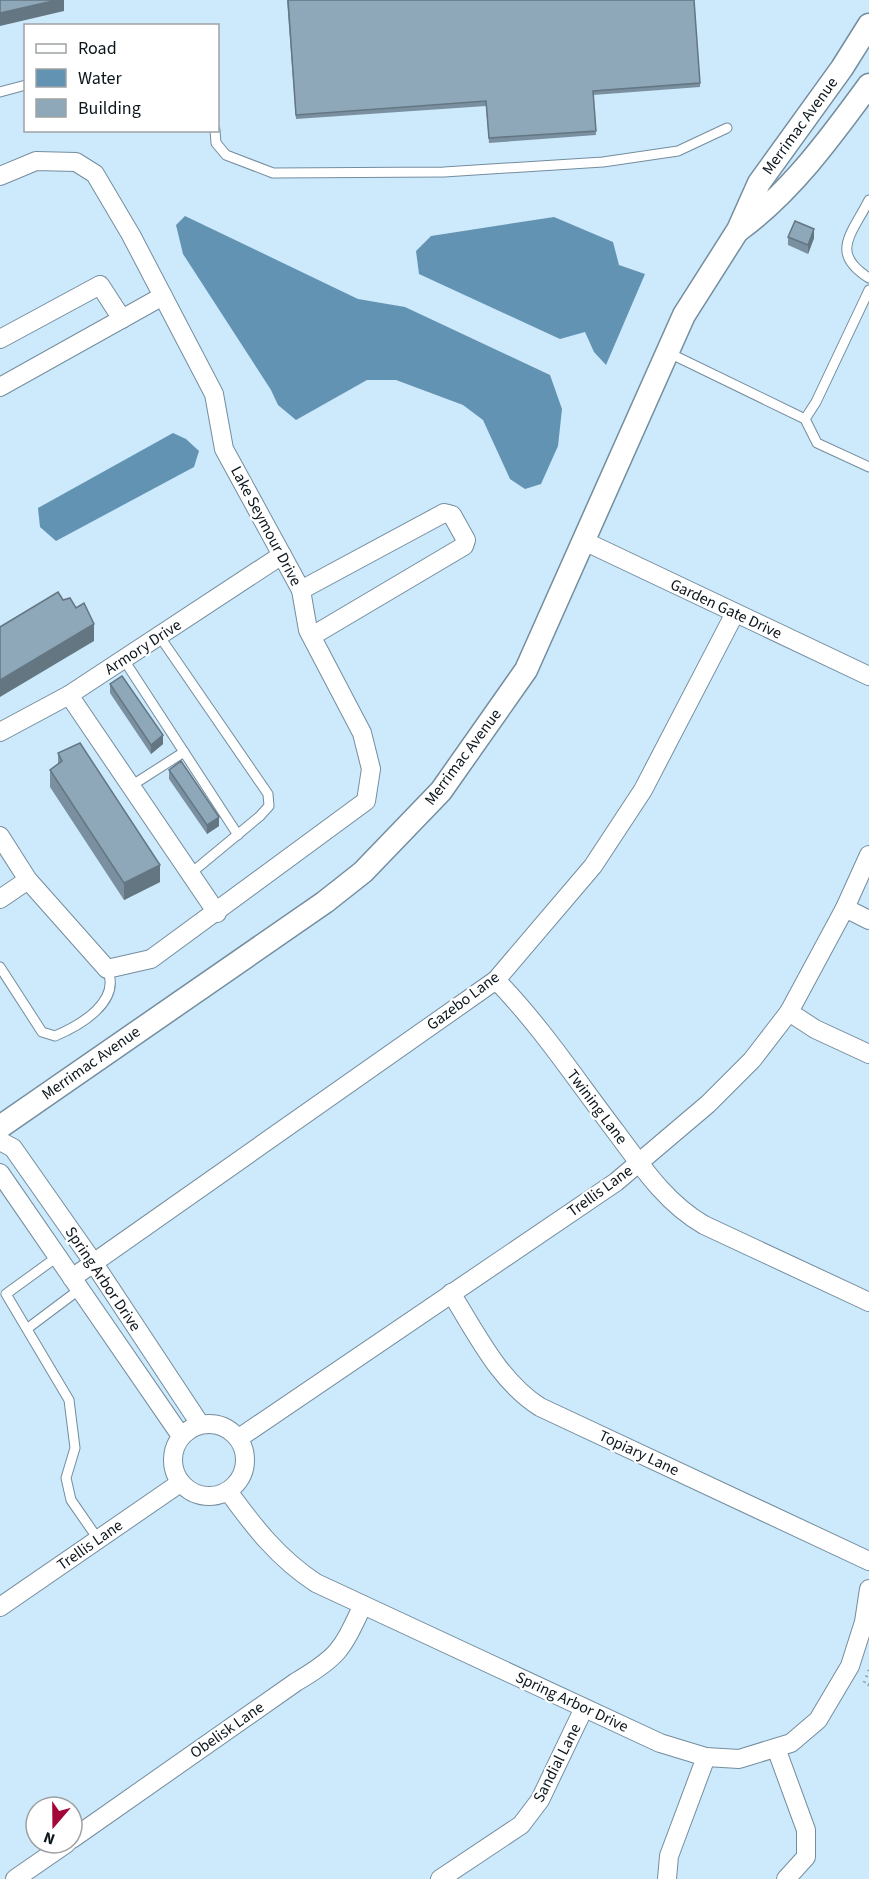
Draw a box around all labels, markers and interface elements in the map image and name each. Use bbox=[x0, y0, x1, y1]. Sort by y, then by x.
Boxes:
legend bbox=[24, 24, 219, 132]
text: Road bbox=[78, 36, 117, 61]
text: Water bbox=[78, 66, 122, 91]
street label: Merrimac Avenue bbox=[757, 73, 843, 179]
text: Building bbox=[78, 96, 141, 121]
street label: Lake Seymour Drive bbox=[225, 462, 307, 590]
street label: Garden Gate Drive bbox=[667, 573, 785, 645]
street label: Armory Drive bbox=[100, 614, 186, 680]
street label: Merrimac Avenue bbox=[419, 704, 507, 810]
street label: Gazebo Lane bbox=[422, 966, 504, 1036]
street label: Merrimac Avenue bbox=[37, 1021, 145, 1105]
street label: Twining Lane bbox=[562, 1065, 633, 1149]
street label: Trellis Lane bbox=[563, 1160, 637, 1222]
street label: Spring Arbor Drive bbox=[60, 1222, 146, 1336]
street label: Topiary Lane bbox=[595, 1425, 683, 1481]
street label: Trellis Lane bbox=[53, 1514, 127, 1576]
street label: Spring Arbor Drive bbox=[512, 1666, 632, 1738]
street label: Obelisk Lane bbox=[186, 1696, 268, 1764]
street label: Sandial Lane bbox=[528, 1720, 586, 1806]
north arrow bbox=[24, 1795, 84, 1855]
text: N bbox=[40, 1826, 58, 1850]

